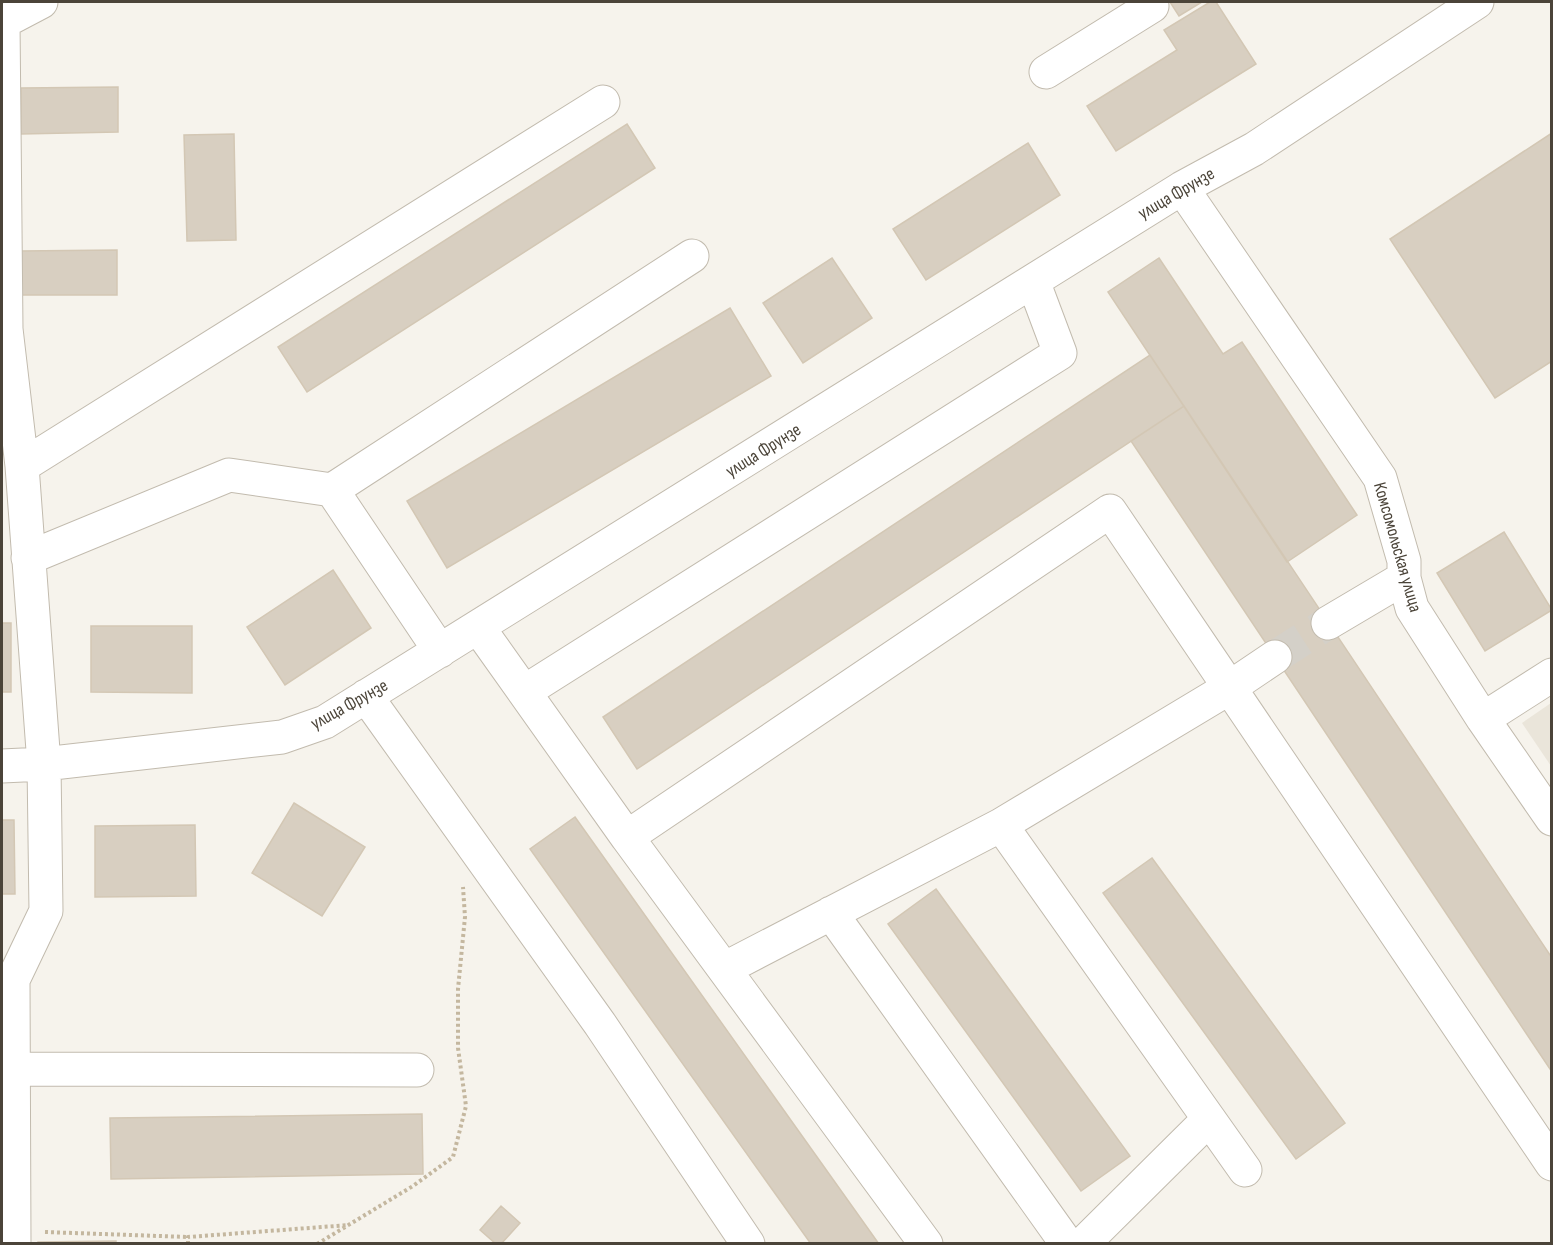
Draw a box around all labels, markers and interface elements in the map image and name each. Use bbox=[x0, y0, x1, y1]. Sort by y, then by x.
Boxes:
street label: улица Фрунзе bbox=[1134, 163, 1218, 224]
street label: улица Фрунзе bbox=[722, 419, 805, 482]
street label: Комсомольская улица bbox=[1369, 480, 1426, 615]
street label: улица Фрунзе bbox=[307, 675, 391, 734]

